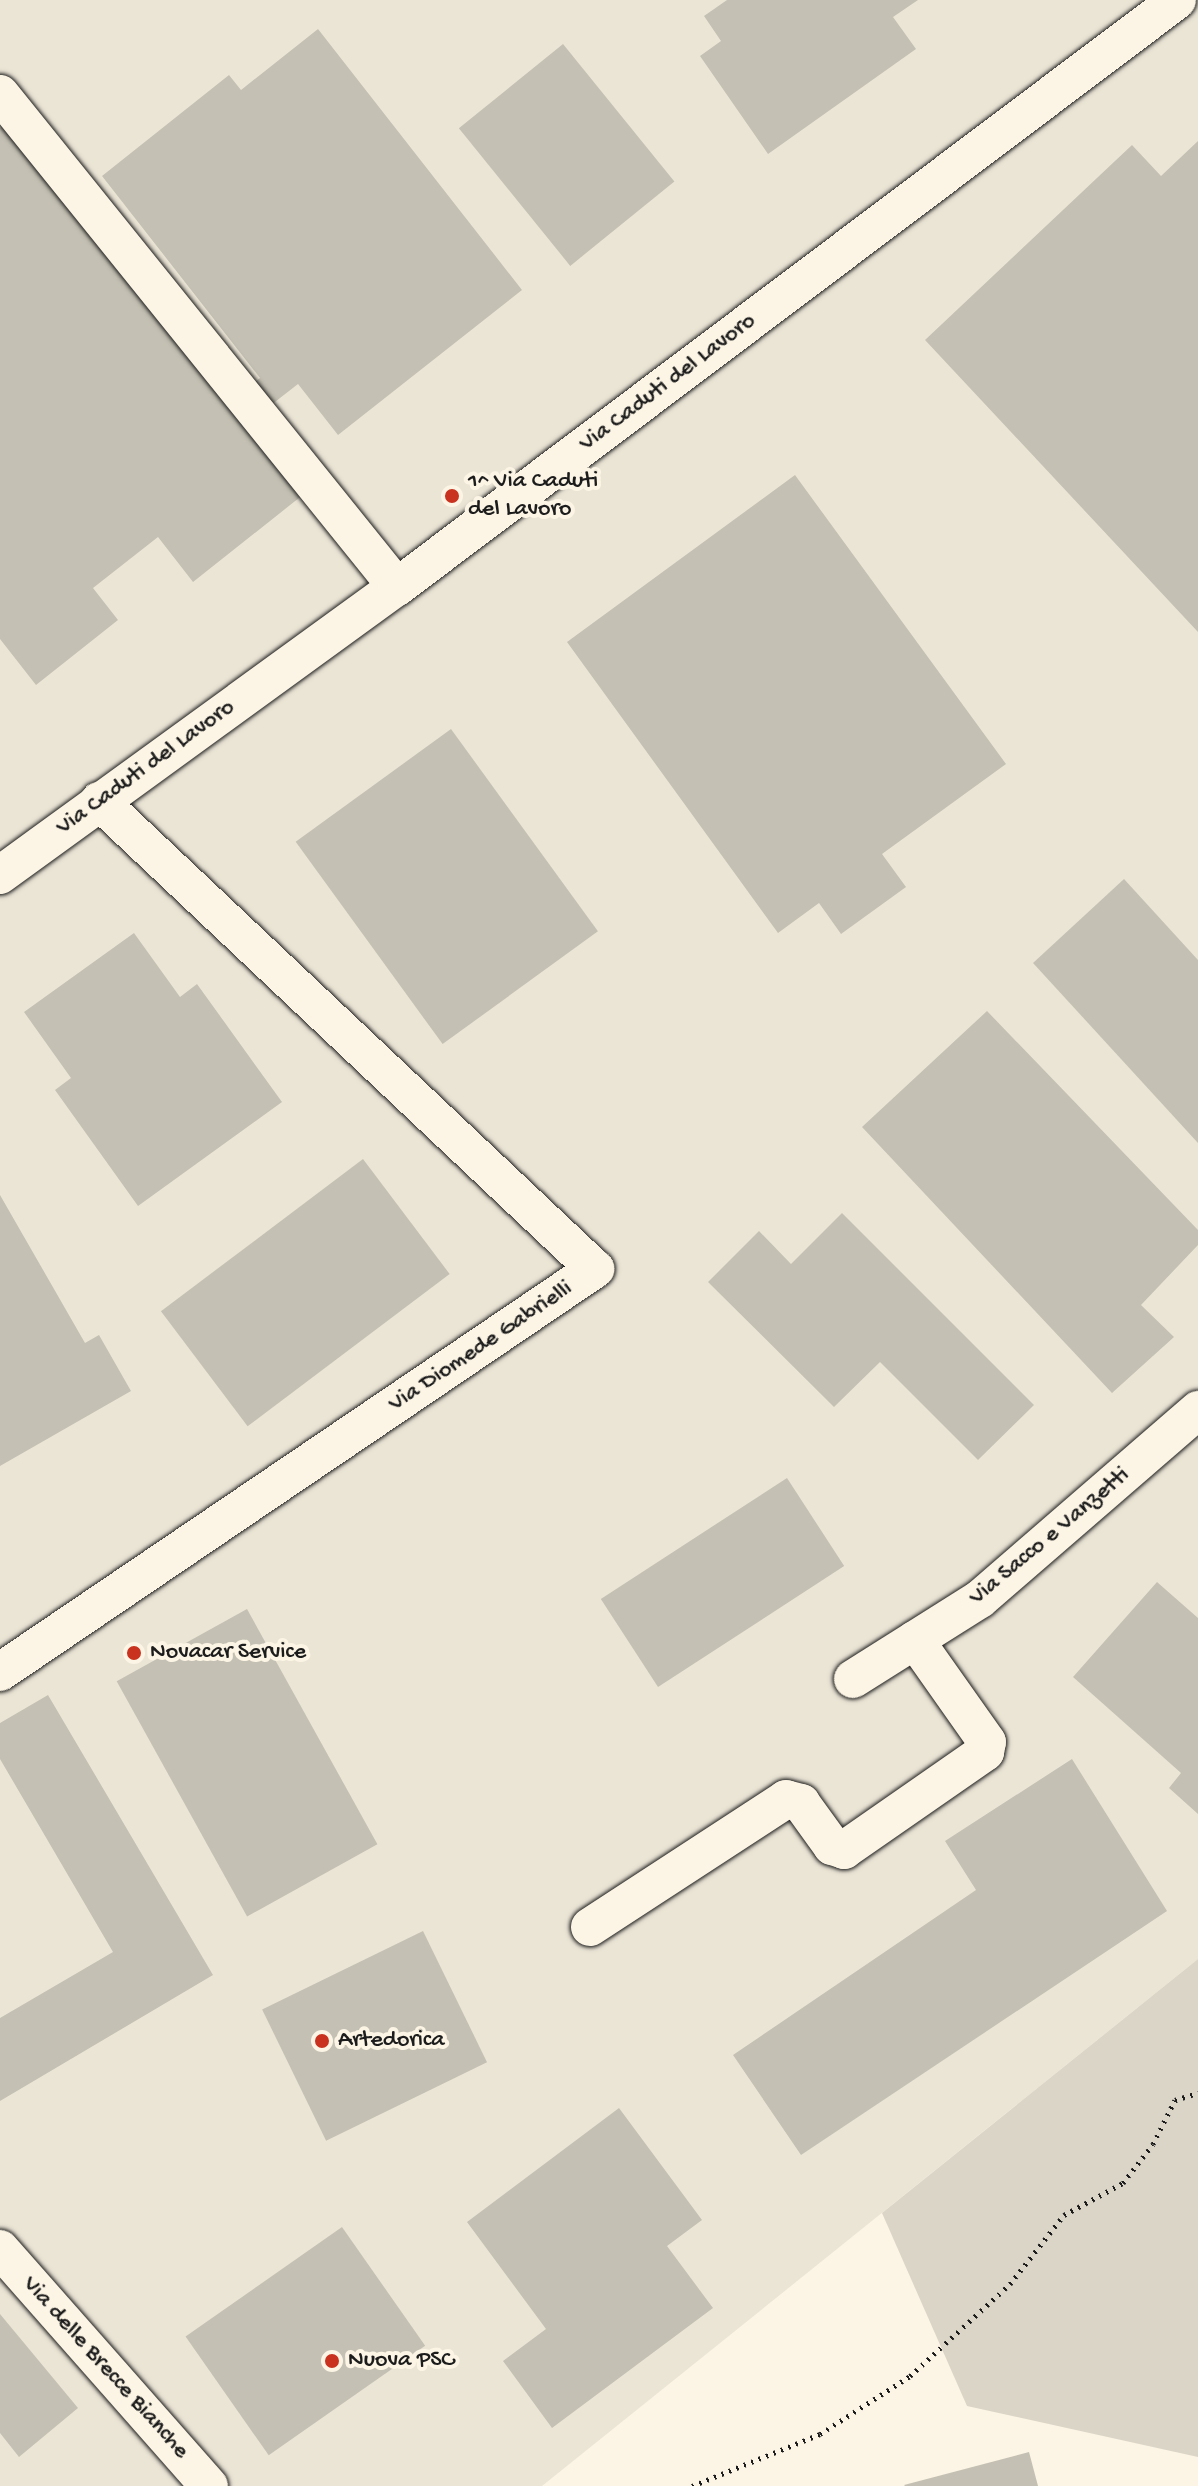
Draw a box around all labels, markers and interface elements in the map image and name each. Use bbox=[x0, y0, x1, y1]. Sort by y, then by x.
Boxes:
street label: Via Caduti del Lavoro bbox=[574, 307, 762, 459]
place label: 1^ Via Caduti del Lavoro bbox=[468, 468, 598, 524]
marker: 1^ Via Caduti del Lavoro bbox=[443, 487, 461, 505]
street label: Via Caduti del Lavoro bbox=[51, 694, 241, 842]
street label: Via Diomede Gabrielli bbox=[384, 1275, 578, 1419]
street label: Via Sacco e Vanzetti bbox=[964, 1462, 1136, 1612]
place label: Novacar Service bbox=[150, 1639, 306, 1667]
marker: Novacar Service bbox=[125, 1644, 143, 1662]
place label: Artedorica bbox=[338, 2027, 445, 2055]
marker: Artedorica bbox=[313, 2032, 331, 2050]
street label: Via delle Brecce Bianche bbox=[15, 2271, 195, 2465]
place label: Nuova PSC bbox=[348, 2347, 454, 2375]
marker: Nuova PSC bbox=[323, 2352, 341, 2370]

